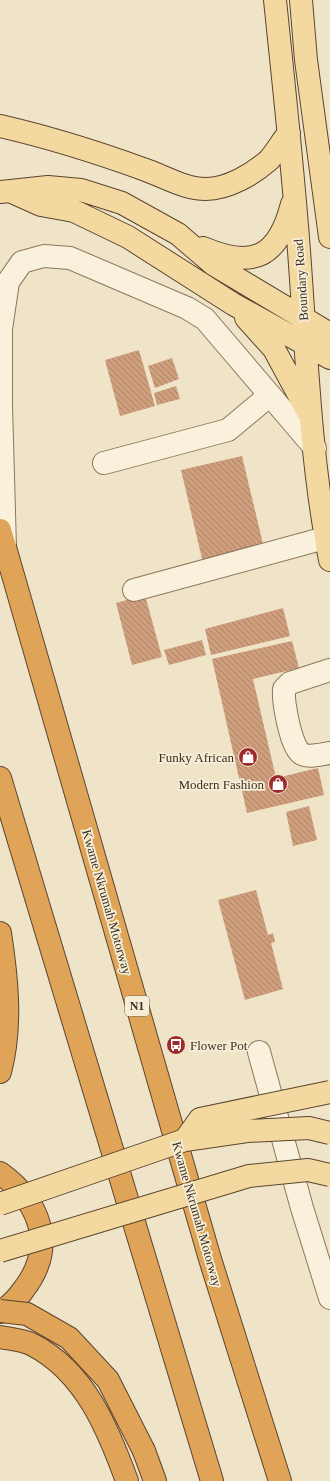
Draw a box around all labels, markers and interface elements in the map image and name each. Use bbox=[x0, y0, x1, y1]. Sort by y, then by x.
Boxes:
street label: Boundary Road bbox=[291, 238, 311, 321]
shop icon: Funky African bbox=[237, 746, 259, 768]
place label: Funky African bbox=[159, 750, 234, 765]
shop icon: Modern Fashion bbox=[267, 773, 289, 795]
place label: Modern Fashion bbox=[178, 777, 264, 792]
street label: Kwame Nkrumah Motorway bbox=[79, 828, 135, 977]
road number: N1 bbox=[125, 996, 149, 1016]
bus stop icon: Flower Pot bbox=[165, 1034, 187, 1056]
place label: Flower Pot bbox=[190, 1038, 248, 1053]
street label: Kwame Nkrumah Motorway bbox=[169, 1140, 225, 1289]

